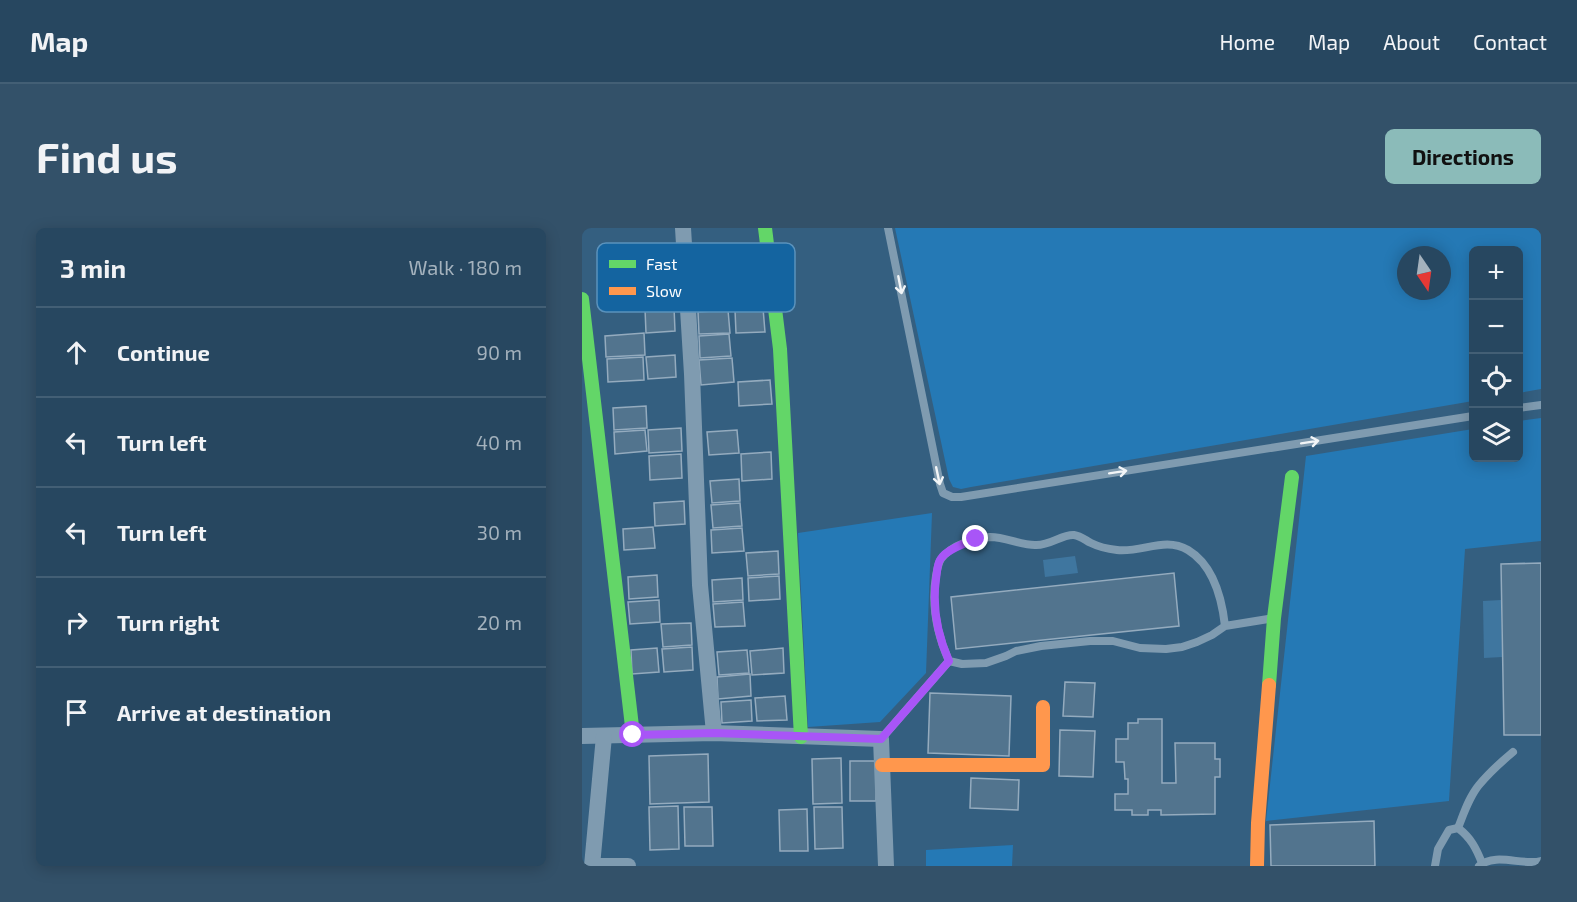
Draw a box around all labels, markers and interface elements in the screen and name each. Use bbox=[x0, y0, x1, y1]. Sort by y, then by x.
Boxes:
text: Map bbox=[30, 24, 88, 58]
text: Home bbox=[1219, 29, 1275, 54]
text: Map bbox=[1308, 29, 1350, 54]
text: About bbox=[1383, 29, 1440, 54]
text: Contact bbox=[1473, 29, 1547, 54]
button: Directions bbox=[1385, 129, 1541, 184]
text: Find us bbox=[36, 131, 178, 181]
legend bbox=[597, 243, 795, 312]
north arrow bbox=[1397, 246, 1451, 300]
map controls bbox=[1469, 246, 1523, 462]
button: + bbox=[1469, 246, 1523, 300]
text: 3 min bbox=[60, 252, 126, 283]
text: Fast bbox=[646, 254, 677, 273]
text: Walk · 180 m bbox=[409, 255, 522, 279]
one-way arrow bbox=[894, 276, 906, 295]
text: Slow bbox=[646, 281, 682, 300]
button: − bbox=[1469, 300, 1523, 354]
icon: ahead bbox=[60, 336, 93, 369]
text: Continue bbox=[117, 339, 210, 365]
text: 90 m bbox=[477, 340, 522, 364]
button: locate bbox=[1469, 354, 1523, 408]
button: layers bbox=[1469, 408, 1523, 462]
icon: left bbox=[60, 426, 93, 459]
text: Turn left bbox=[117, 429, 206, 455]
text: 40 m bbox=[476, 430, 522, 454]
one-way arrow bbox=[1300, 436, 1320, 447]
one-way arrow bbox=[933, 467, 945, 486]
one-way arrow bbox=[1107, 467, 1127, 478]
icon: left bbox=[60, 516, 93, 549]
text: Turn left bbox=[117, 519, 206, 545]
text: 30 m bbox=[477, 520, 522, 544]
route end bbox=[962, 525, 988, 551]
icon: right bbox=[60, 606, 93, 639]
text: Turn right bbox=[117, 609, 219, 635]
text: 20 m bbox=[477, 610, 522, 634]
icon: arrive bbox=[60, 696, 93, 729]
text: Arrive at destination bbox=[117, 699, 331, 725]
route start bbox=[619, 721, 645, 747]

